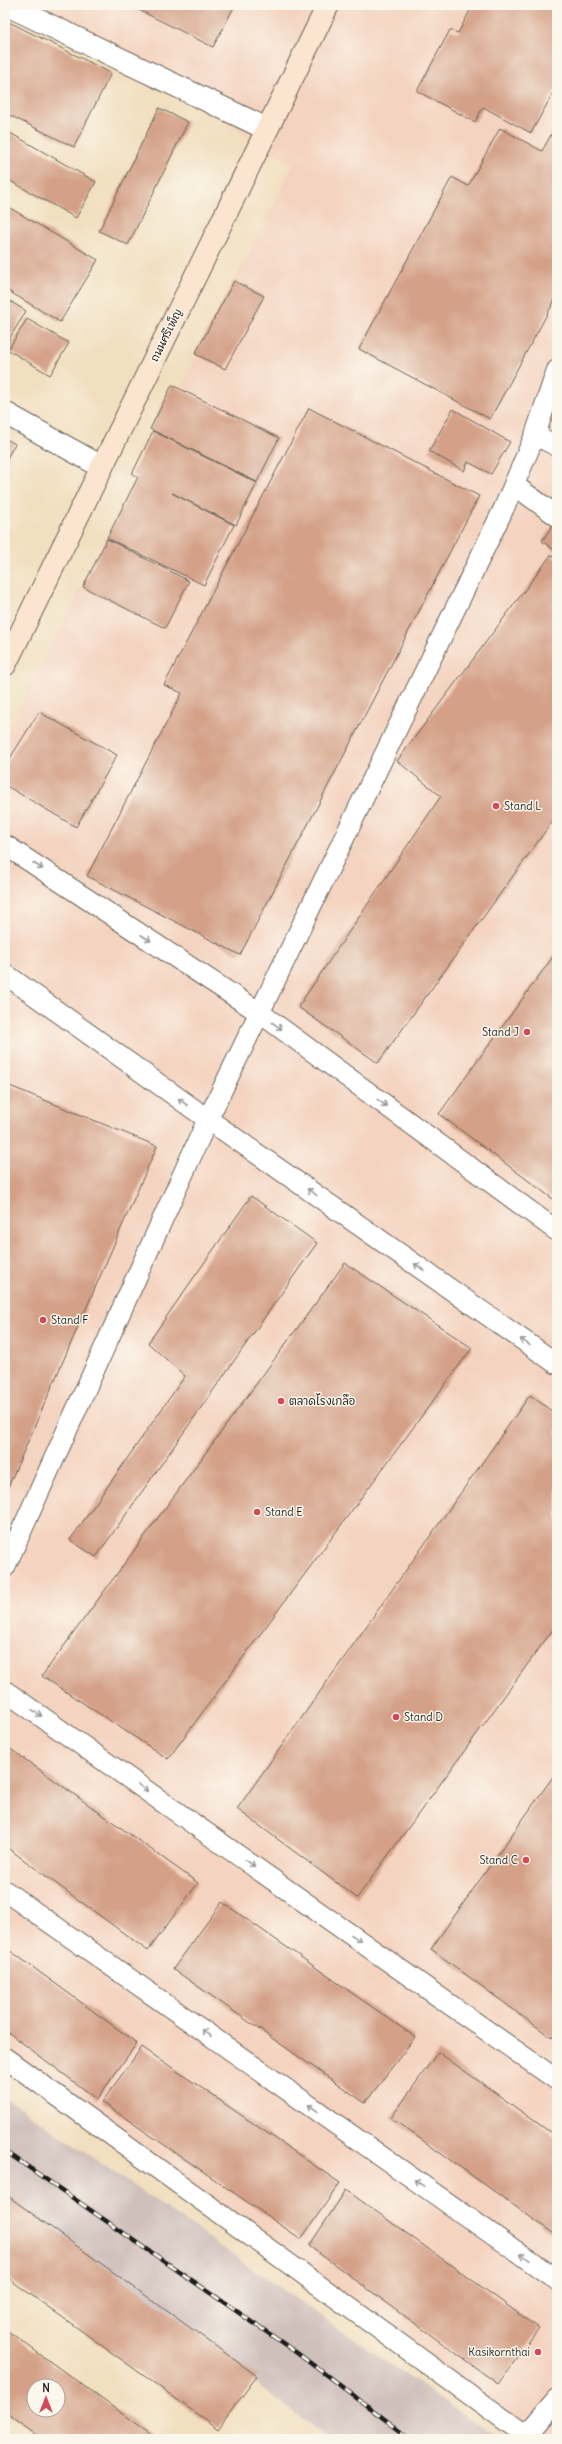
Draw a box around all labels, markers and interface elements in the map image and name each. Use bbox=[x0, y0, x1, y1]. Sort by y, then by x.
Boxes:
street label: ถนนศรีเพ็ญ bbox=[146, 306, 185, 364]
place label: Stand L bbox=[504, 799, 541, 813]
marker: Stand L bbox=[491, 801, 501, 811]
one-way arrow bbox=[32, 862, 43, 870]
one-way arrow bbox=[140, 934, 151, 942]
one-way arrow bbox=[271, 1022, 282, 1030]
place label: Stand J bbox=[482, 1025, 519, 1039]
marker: Stand J bbox=[522, 1027, 532, 1037]
one-way arrow bbox=[178, 1098, 189, 1106]
one-way arrow bbox=[376, 1099, 387, 1107]
one-way arrow bbox=[307, 1188, 318, 1196]
one-way arrow bbox=[413, 1263, 424, 1271]
place label: Stand F bbox=[51, 1313, 89, 1327]
marker: Stand F bbox=[38, 1315, 48, 1325]
one-way arrow bbox=[520, 1338, 531, 1346]
place label: ตลาดโรงเกลือ bbox=[289, 1393, 355, 1408]
marker: ตลาดโรงเกลือ bbox=[276, 1396, 286, 1406]
place label: Stand E bbox=[265, 1505, 303, 1519]
marker: Stand E bbox=[252, 1507, 262, 1517]
one-way arrow bbox=[31, 1709, 42, 1717]
place label: Stand D bbox=[404, 1710, 443, 1724]
marker: Stand D bbox=[391, 1712, 401, 1722]
one-way arrow bbox=[138, 1784, 149, 1792]
place label: Stand C bbox=[479, 1853, 518, 1867]
marker: Stand C bbox=[521, 1855, 531, 1865]
one-way arrow bbox=[244, 1859, 255, 1867]
one-way arrow bbox=[350, 1934, 361, 1942]
one-way arrow bbox=[201, 2029, 212, 2037]
one-way arrow bbox=[307, 2104, 318, 2112]
one-way arrow bbox=[414, 2179, 425, 2187]
one-way arrow bbox=[520, 2253, 531, 2261]
place label: Kasikornthai bbox=[468, 2345, 530, 2359]
marker: Kasikornthai bbox=[533, 2347, 543, 2357]
north arrow bbox=[26, 2378, 66, 2418]
text: N bbox=[42, 2381, 50, 2395]

